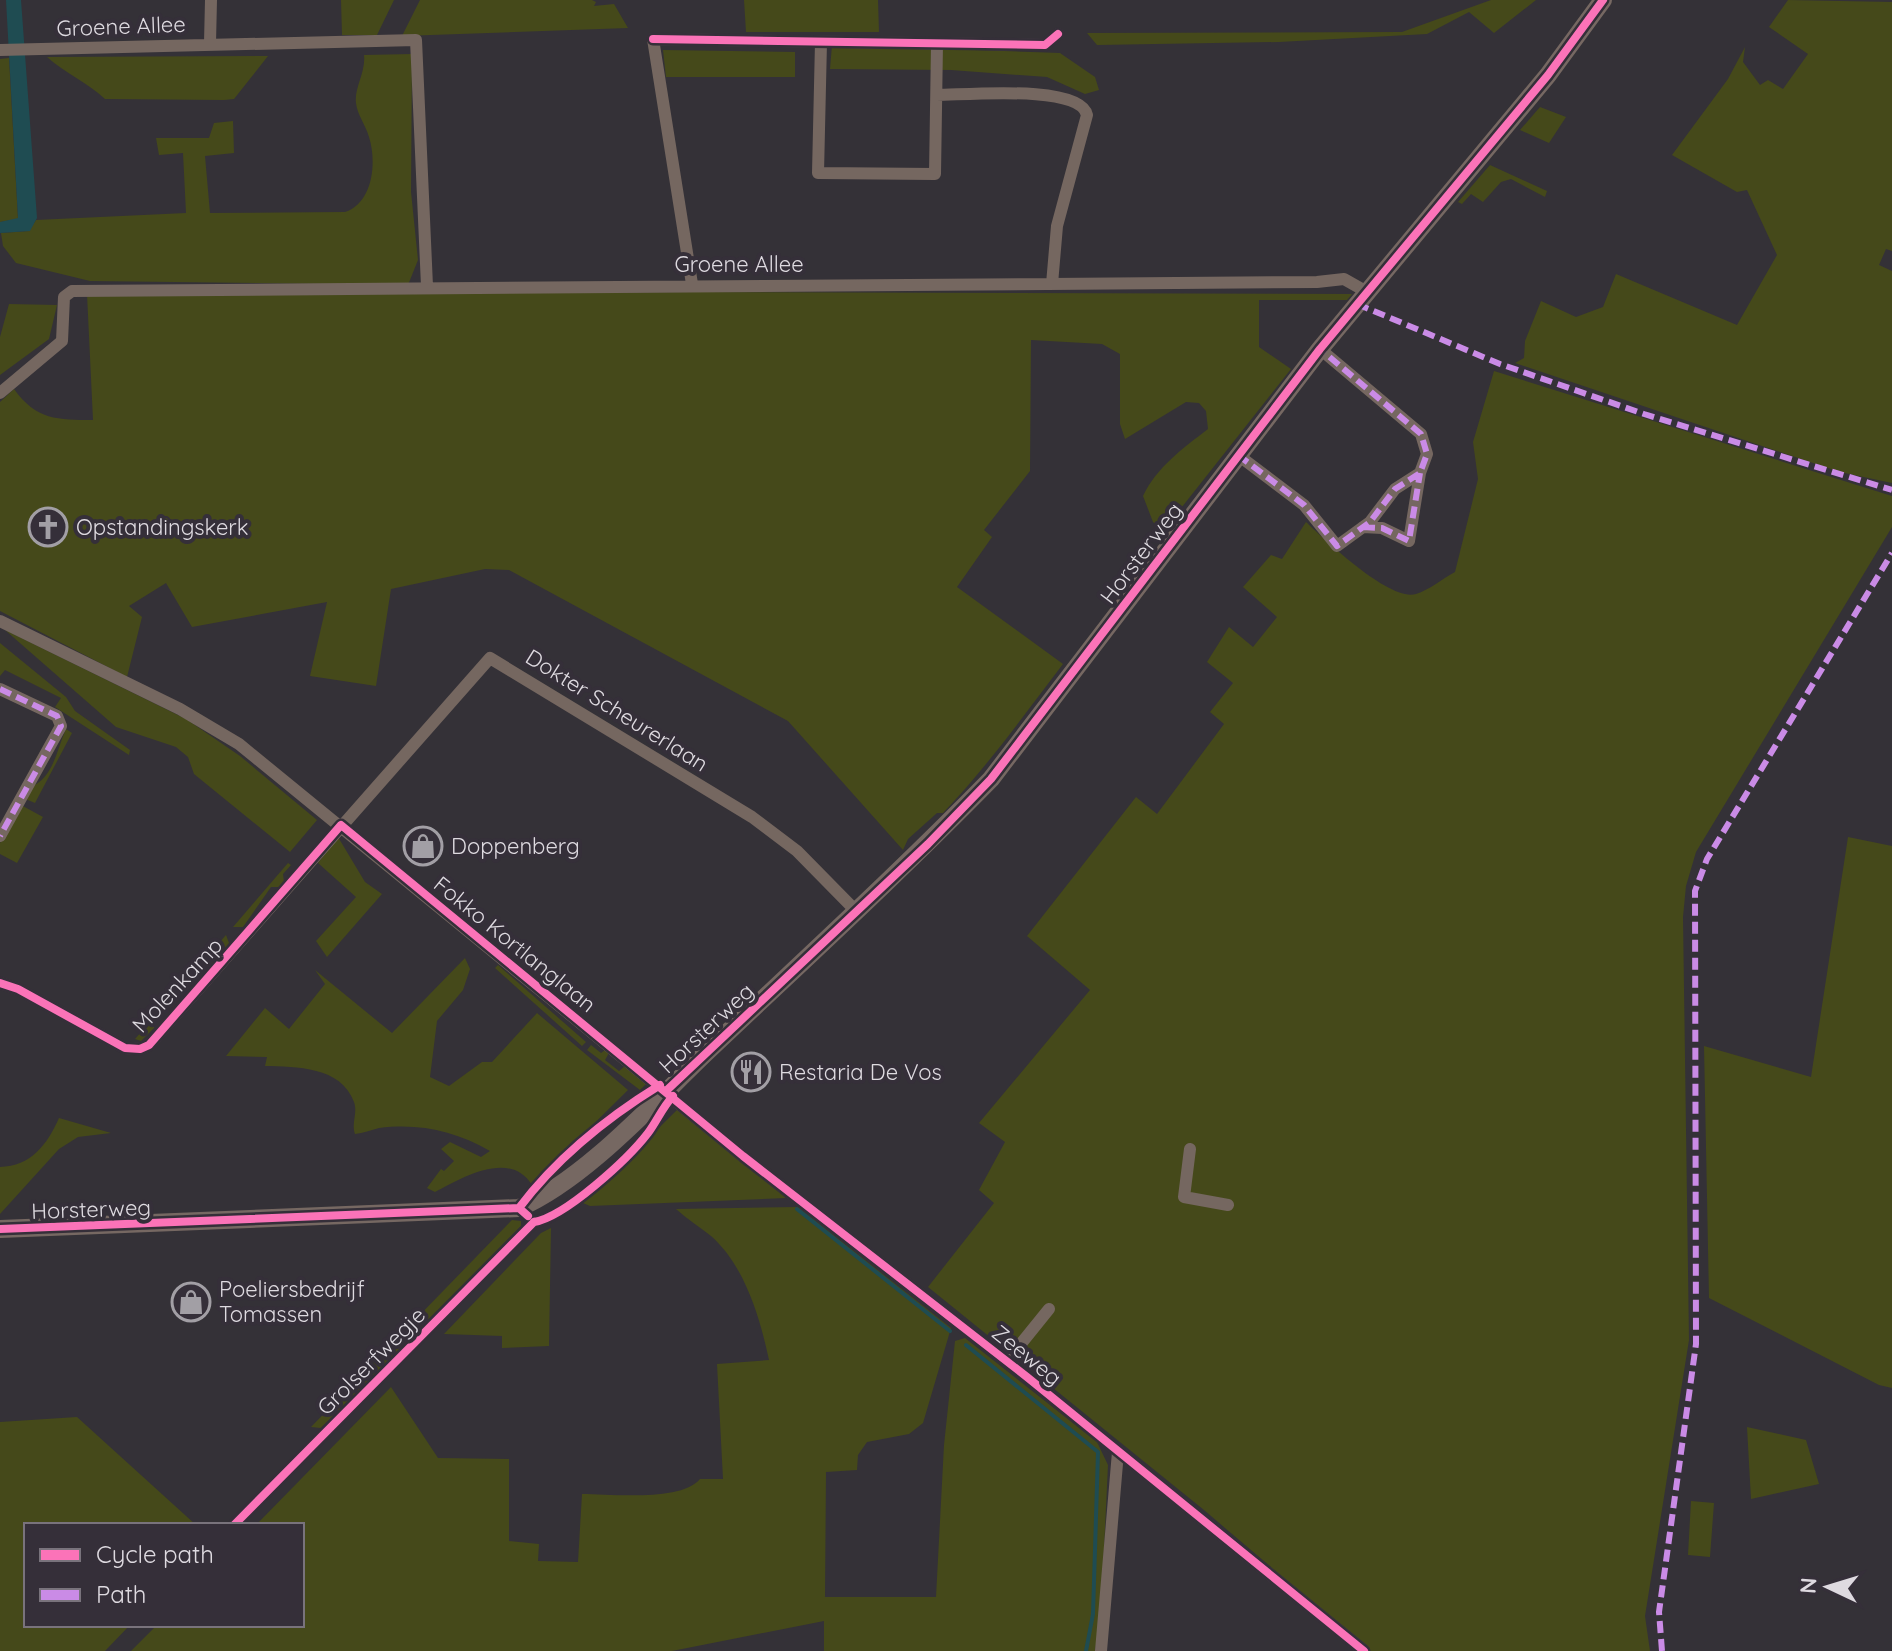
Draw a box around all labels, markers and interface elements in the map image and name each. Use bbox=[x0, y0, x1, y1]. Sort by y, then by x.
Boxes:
street label: Groene Allee bbox=[56, 10, 186, 42]
street label: Groene Allee bbox=[674, 250, 804, 278]
street label: Horsterweg bbox=[1094, 497, 1188, 609]
church icon: Opstandingskerk bbox=[27, 506, 69, 548]
place label: Opstandingskerk bbox=[76, 513, 249, 541]
street label: Dokter Scheurerlaan bbox=[521, 642, 713, 778]
shop icon: Doppenberg bbox=[402, 825, 444, 867]
place label: Doppenberg bbox=[451, 832, 580, 860]
street label: Fokko Kortlanglaan bbox=[428, 870, 602, 1018]
street label: Molenkamp bbox=[126, 932, 228, 1038]
street label: Horsterweg bbox=[653, 977, 759, 1079]
restaurant icon: Restaria De Vos bbox=[730, 1051, 772, 1093]
place label: Restaria De Vos bbox=[779, 1058, 942, 1086]
street label: Horsterweg bbox=[31, 1193, 151, 1225]
place label: Poeliersbedrijf Tomassen bbox=[219, 1275, 365, 1328]
shop icon: Poeliersbedrijf Tomassen bbox=[170, 1281, 212, 1323]
street label: Grolserfwegje bbox=[311, 1301, 431, 1421]
street label: Zeeweg bbox=[987, 1318, 1067, 1392]
legend bbox=[24, 1523, 304, 1627]
text: Cycle path bbox=[96, 1539, 214, 1569]
north arrow bbox=[1788, 1547, 1868, 1627]
text: N bbox=[1794, 1577, 1823, 1595]
text: Path bbox=[96, 1579, 147, 1609]

